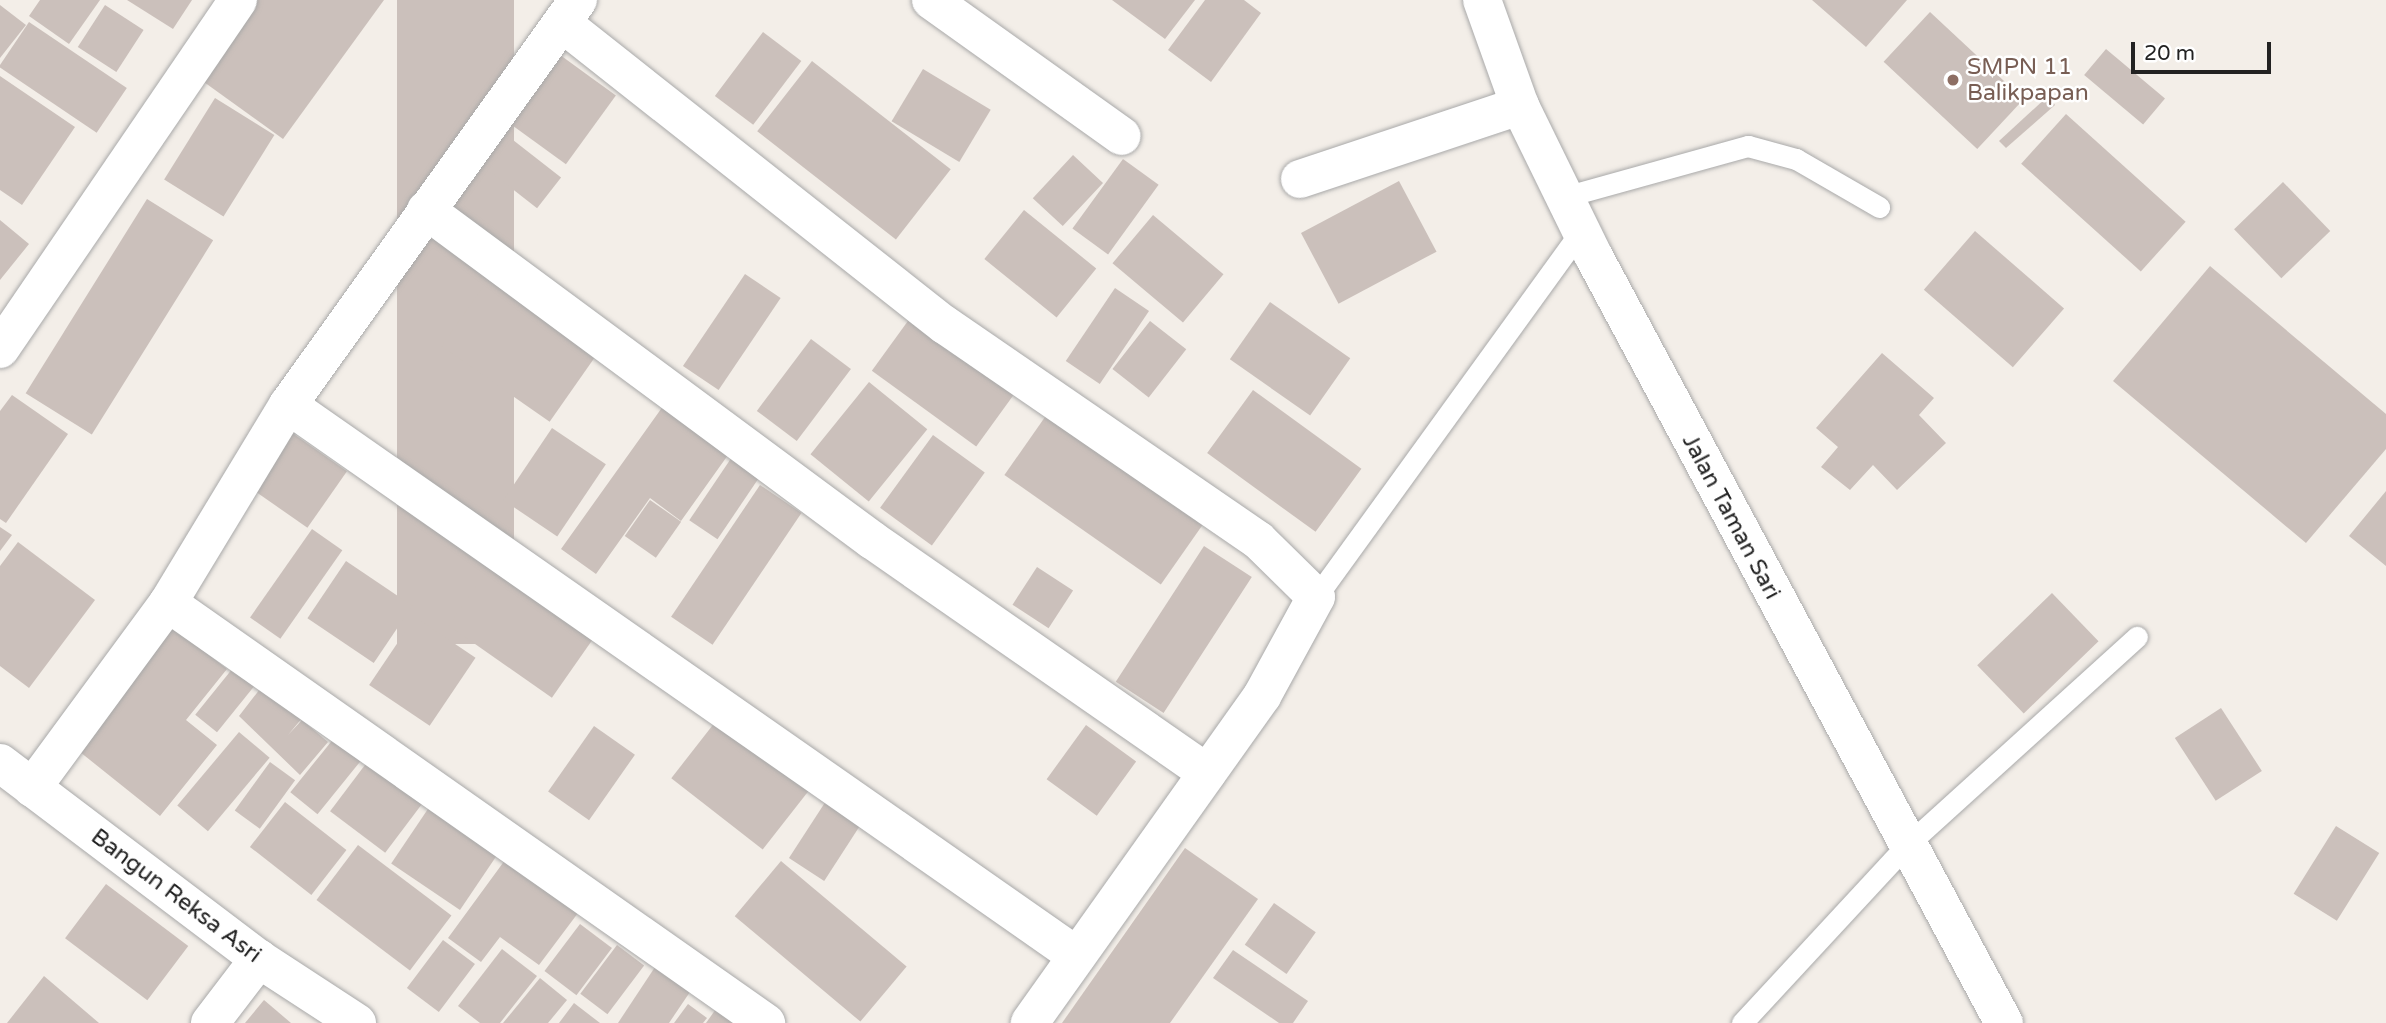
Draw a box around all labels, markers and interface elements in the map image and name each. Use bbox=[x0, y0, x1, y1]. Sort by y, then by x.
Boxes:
scale bar bbox=[2134, 28, 2274, 72]
text: 20 m bbox=[2144, 41, 2195, 66]
place label: SMPN 11 Balikpapan bbox=[1967, 53, 2089, 107]
marker: SMPN 11 Balikpapan bbox=[1945, 72, 1961, 88]
street label: Jalan Taman Sari bbox=[1676, 430, 1786, 604]
street label: Bangun Reksa Asri bbox=[85, 823, 267, 969]

